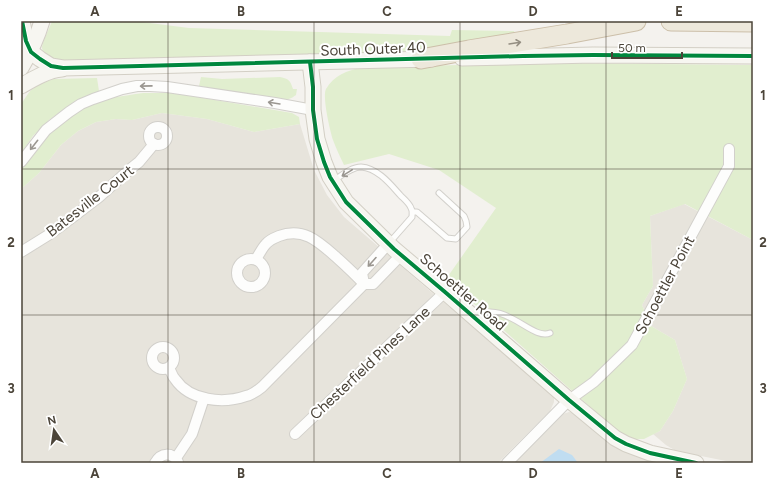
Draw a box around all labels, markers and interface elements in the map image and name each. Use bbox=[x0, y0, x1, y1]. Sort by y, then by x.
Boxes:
text: A bbox=[90, 4, 100, 19]
text: B bbox=[237, 4, 245, 19]
text: C bbox=[382, 4, 392, 19]
text: D bbox=[528, 4, 538, 19]
text: E bbox=[675, 4, 683, 19]
scale bar bbox=[612, 34, 682, 60]
street label: South Outer 40 bbox=[320, 38, 426, 60]
one-way arrow bbox=[508, 38, 521, 46]
text: 50 m bbox=[618, 41, 646, 55]
one-way arrow bbox=[140, 82, 153, 90]
text: 1 bbox=[8, 88, 14, 103]
text: 1 bbox=[760, 88, 766, 103]
one-way arrow bbox=[268, 99, 281, 107]
one-way arrow bbox=[30, 139, 39, 150]
street label: Batesville Court bbox=[43, 161, 138, 241]
one-way arrow bbox=[341, 169, 353, 177]
street label: Schoettler Point bbox=[631, 232, 699, 337]
text: 2 bbox=[7, 235, 15, 250]
text: 2 bbox=[759, 235, 767, 250]
street label: Schoettler Road bbox=[416, 250, 510, 334]
one-way arrow bbox=[368, 257, 377, 267]
street label: Chesterfield Pines Lane bbox=[306, 303, 434, 423]
text: 3 bbox=[7, 381, 15, 396]
text: 3 bbox=[759, 381, 767, 396]
north arrow bbox=[34, 410, 74, 450]
text: N bbox=[46, 413, 57, 428]
text: A bbox=[90, 466, 100, 481]
text: B bbox=[237, 466, 245, 481]
text: C bbox=[382, 466, 392, 481]
text: D bbox=[528, 466, 538, 481]
text: E bbox=[675, 466, 683, 481]

